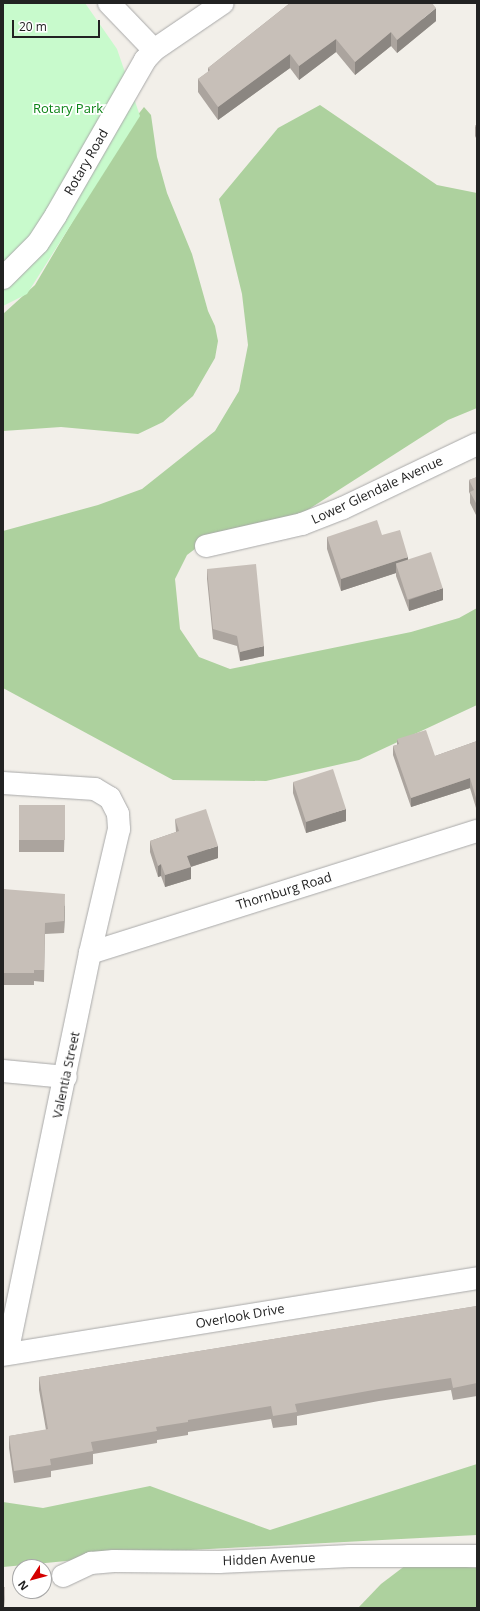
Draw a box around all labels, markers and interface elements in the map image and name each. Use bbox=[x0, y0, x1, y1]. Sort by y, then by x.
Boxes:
scale bar bbox=[14, 12, 102, 38]
text: 20 m bbox=[19, 18, 47, 35]
park label: Rotary Park bbox=[33, 100, 103, 116]
street label: Rotary Road bbox=[61, 126, 111, 198]
street label: Lower Glendale Avenue bbox=[309, 453, 445, 527]
street label: Thornburg Road bbox=[234, 869, 334, 913]
street label: Valentia Street bbox=[49, 1030, 83, 1120]
street label: Overlook Drive bbox=[194, 1300, 286, 1332]
street label: Hidden Avenue bbox=[222, 1550, 316, 1568]
north arrow bbox=[12, 1559, 52, 1599]
text: N bbox=[14, 1578, 31, 1594]

